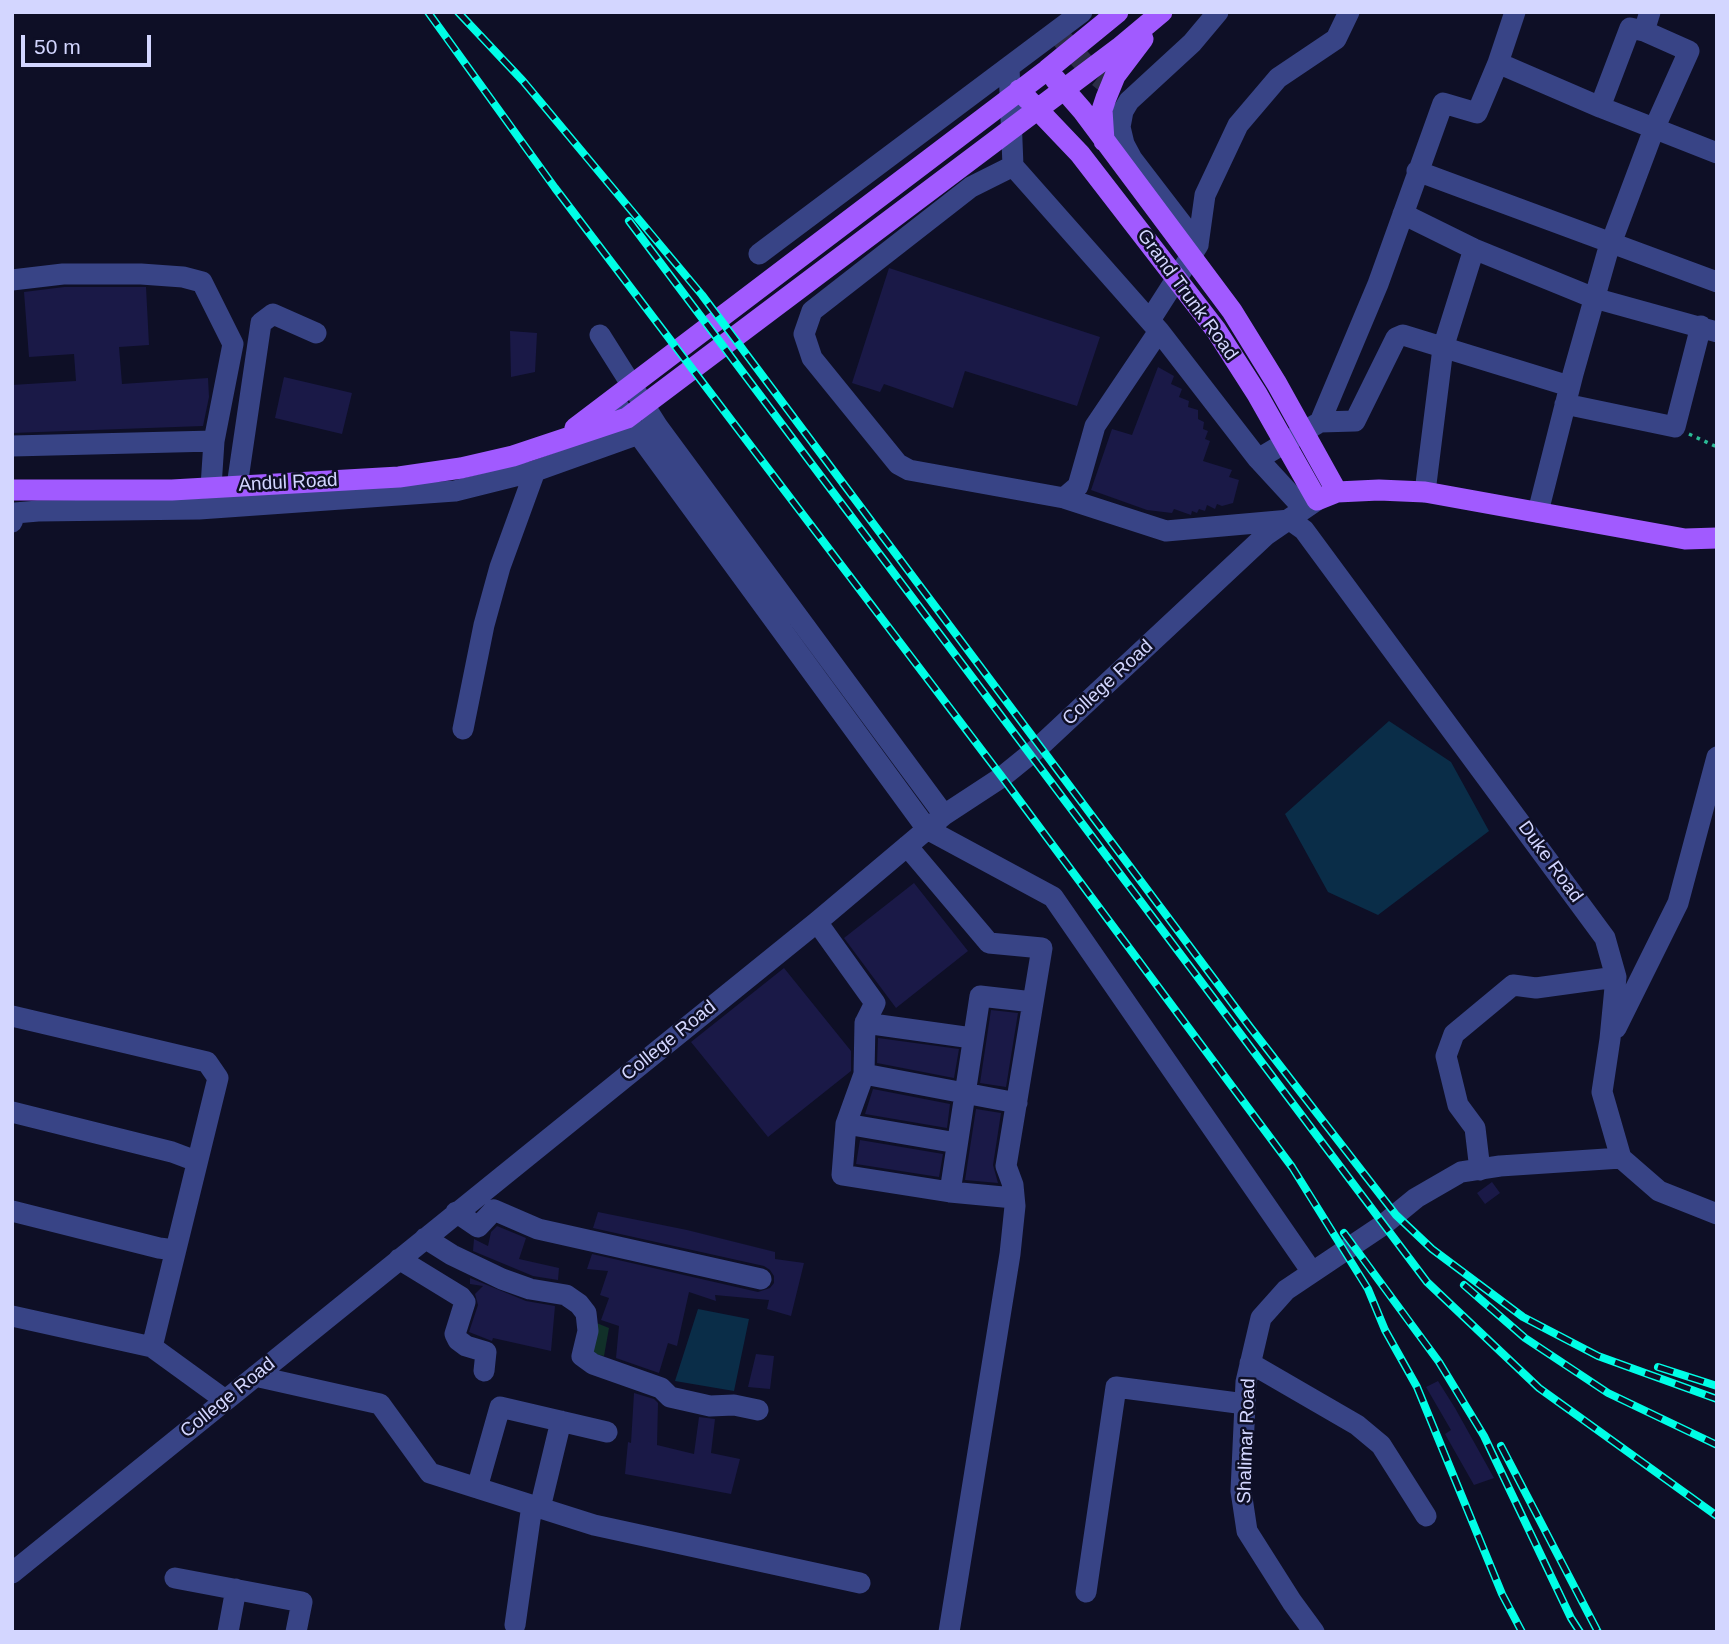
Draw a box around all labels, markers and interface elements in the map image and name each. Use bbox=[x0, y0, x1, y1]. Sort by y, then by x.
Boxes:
scale bar bbox=[24, 21, 154, 65]
text: 50 m bbox=[34, 35, 81, 58]
street label: Grand Trunk Road bbox=[1132, 225, 1242, 365]
street label: Andul Road bbox=[238, 469, 338, 497]
street label: College Road bbox=[1058, 635, 1158, 731]
street label: Duke Road bbox=[1513, 817, 1587, 907]
street label: College Road bbox=[617, 996, 721, 1086]
street label: College Road bbox=[176, 1353, 280, 1443]
street label: Shalimar Road bbox=[1233, 1378, 1261, 1504]

